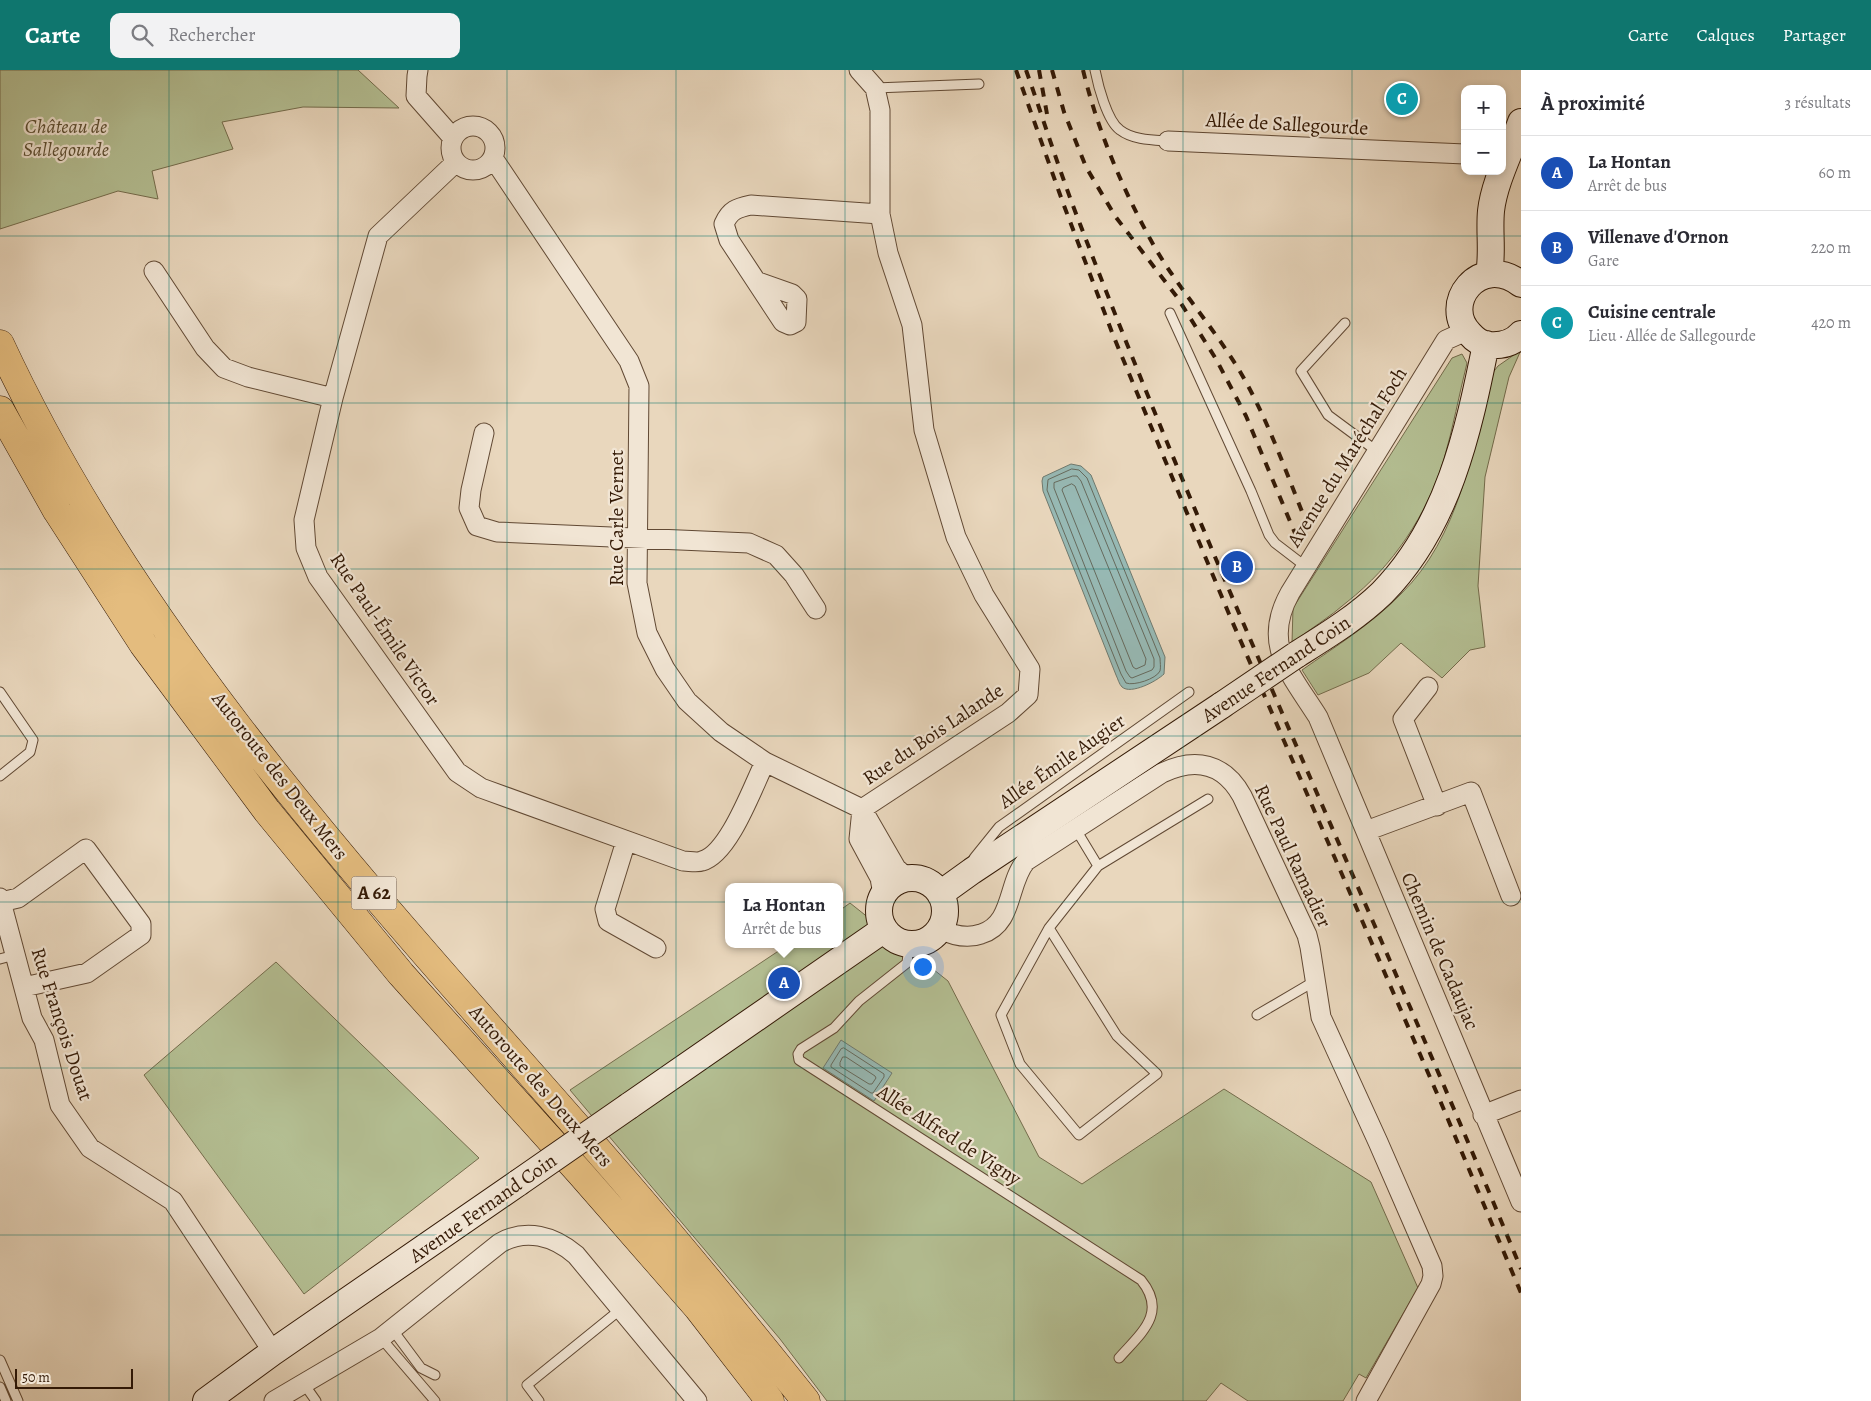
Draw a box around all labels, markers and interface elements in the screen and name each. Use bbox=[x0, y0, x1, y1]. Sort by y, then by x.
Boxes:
search box bbox=[110, 13, 460, 58]
text: Carte bbox=[25, 19, 80, 51]
icon: search bbox=[128, 21, 156, 49]
text: Rechercher bbox=[168, 22, 256, 48]
text: Carte bbox=[1628, 23, 1668, 47]
text: Calques bbox=[1696, 23, 1755, 47]
text: Partager bbox=[1783, 23, 1846, 47]
pin: C bbox=[1386, 80, 1418, 118]
map controls bbox=[1461, 85, 1506, 175]
button: + bbox=[1461, 85, 1506, 130]
text: À proximité bbox=[1541, 89, 1645, 117]
text: 3 résultats bbox=[1785, 92, 1851, 114]
street label: Allée de Sallegourde bbox=[1204, 106, 1369, 142]
park label: Château de Sallegourde bbox=[23, 113, 109, 163]
button: − bbox=[1461, 130, 1506, 175]
text: La Hontan bbox=[1588, 149, 1671, 175]
text: A bbox=[1552, 162, 1562, 184]
text: 60 m bbox=[1819, 162, 1851, 184]
text: Arrêt de bus bbox=[1588, 175, 1667, 197]
text: Villenave d'Ornon bbox=[1588, 224, 1729, 250]
text: B bbox=[1552, 237, 1562, 259]
text: 220 m bbox=[1811, 237, 1851, 259]
text: Gare bbox=[1588, 250, 1619, 272]
text: Cuisine centrale bbox=[1588, 299, 1716, 325]
text: C bbox=[1552, 312, 1562, 334]
text: 420 m bbox=[1811, 312, 1851, 334]
text: Lieu · Allée de Sallegourde bbox=[1588, 325, 1756, 347]
street label: Avenue du Maréchal Foch bbox=[1280, 362, 1414, 553]
street label: Rue Carle Vernet bbox=[603, 449, 630, 586]
street label: Rue Paul-Émile Victor bbox=[324, 547, 446, 711]
pin: B bbox=[1221, 548, 1253, 586]
street label: Avenue Fernand Coin bbox=[1195, 609, 1356, 729]
street label: Rue du Bois Lalande bbox=[857, 677, 1009, 791]
street label: Autoroute des Deux Mers bbox=[205, 685, 354, 866]
street label: Allée Émile Augier bbox=[993, 707, 1131, 815]
street label: Rue Paul Ramadier bbox=[1248, 780, 1338, 932]
street label: Chemin de Cadaujac bbox=[1395, 868, 1485, 1034]
road number: A 62 bbox=[352, 876, 396, 910]
popup bbox=[725, 883, 843, 948]
text: La Hontan bbox=[742, 892, 826, 918]
text: Arrêt de bus bbox=[742, 918, 821, 940]
street label: Rue François Douat bbox=[25, 944, 100, 1104]
your location bbox=[910, 954, 936, 980]
pin: A bbox=[768, 964, 800, 1002]
street label: Autoroute des Deux Mers bbox=[462, 998, 619, 1173]
street label: Allée Alfred de Vigny bbox=[871, 1078, 1027, 1192]
street label: Avenue Fernand Coin bbox=[403, 1147, 562, 1270]
scale bar bbox=[15, 1366, 132, 1389]
text: 50 m bbox=[22, 1368, 50, 1387]

